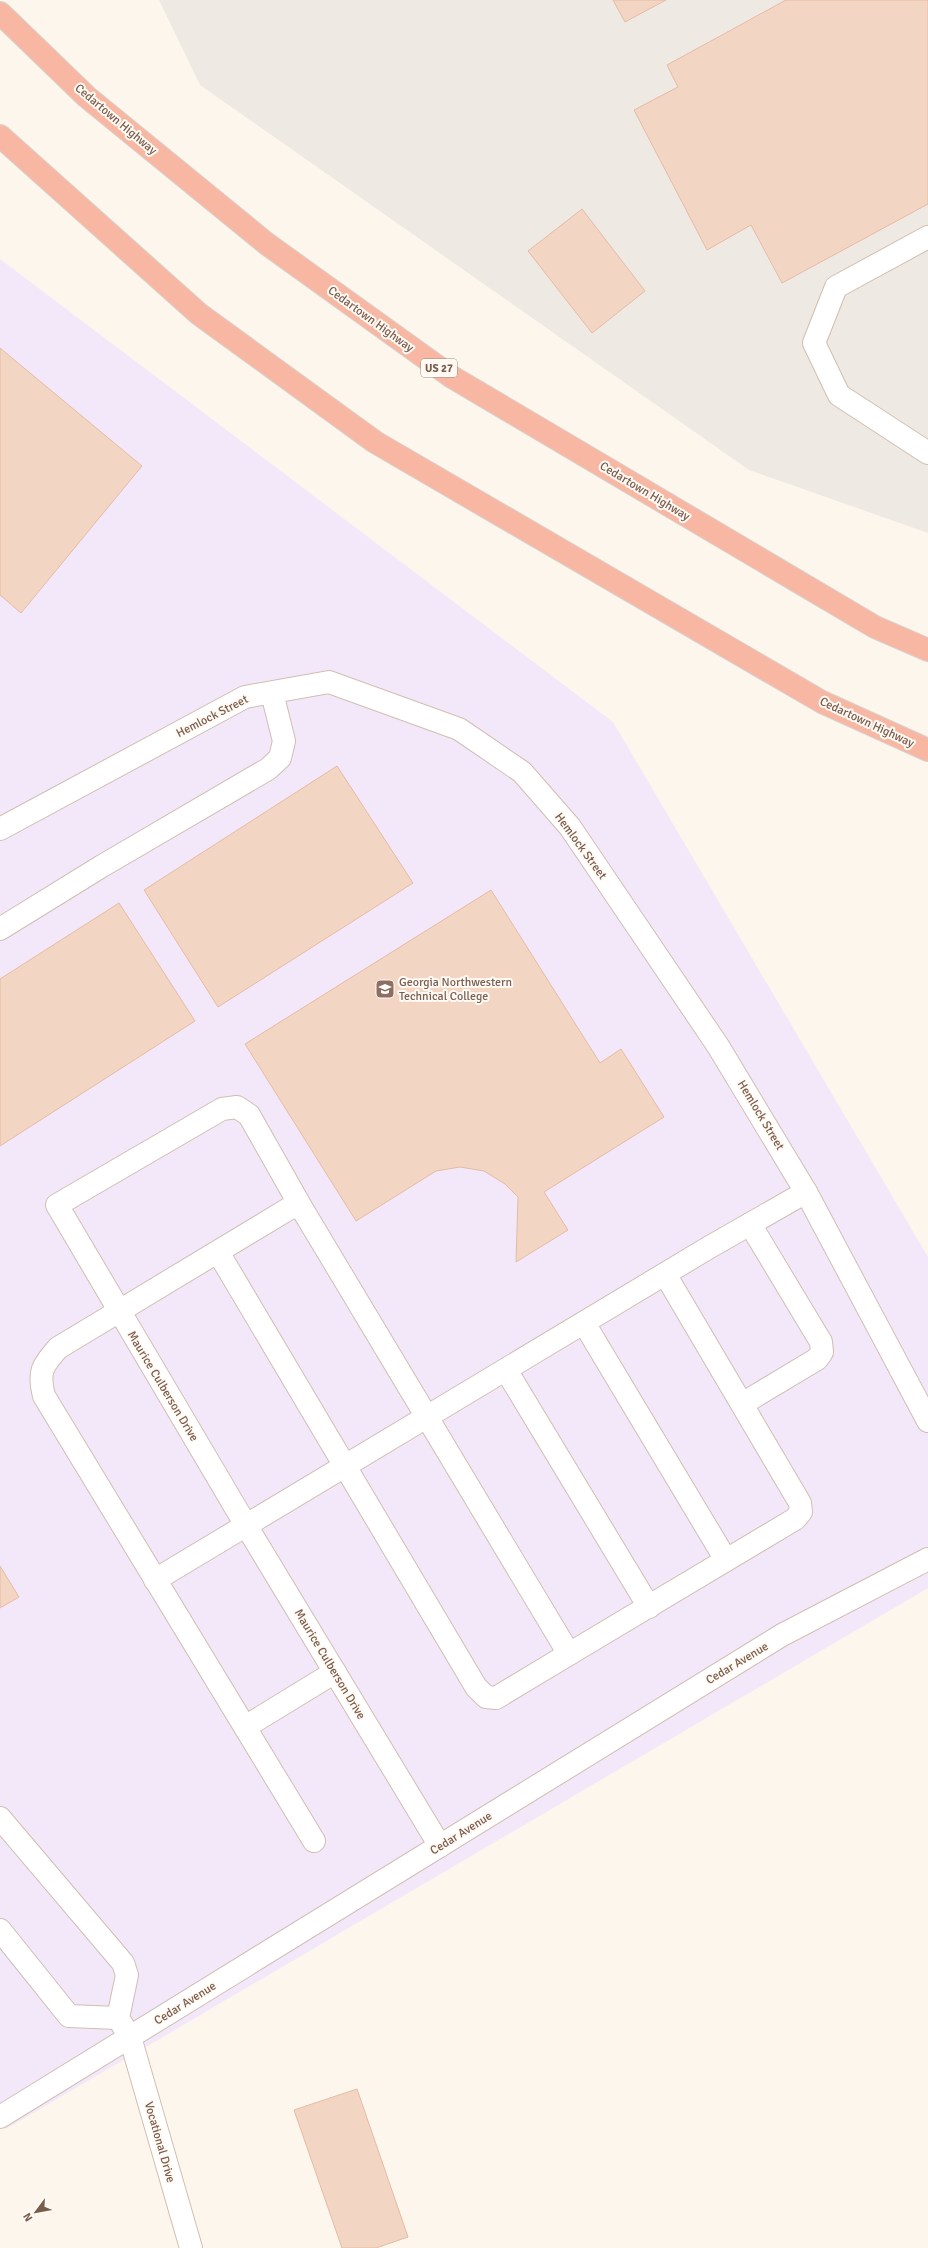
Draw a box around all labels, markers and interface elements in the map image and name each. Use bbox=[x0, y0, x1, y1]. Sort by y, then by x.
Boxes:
street label: Cedartown Highway bbox=[72, 81, 160, 158]
street label: Cedartown Highway bbox=[325, 283, 417, 356]
road number: US 27 bbox=[421, 359, 457, 377]
street label: Cedartown Highway bbox=[597, 459, 693, 524]
street label: Hemlock Street bbox=[174, 692, 251, 741]
street label: Cedartown Highway bbox=[817, 694, 917, 751]
street label: Hemlock Street bbox=[551, 810, 610, 883]
place label: Georgia Northwestern Technical College bbox=[399, 975, 512, 1004]
school or university icon: Georgia Northwestern Technical College bbox=[374, 978, 396, 1000]
street label: Hemlock Street bbox=[734, 1078, 787, 1153]
street label: Maurice Culberson Drive bbox=[124, 1328, 201, 1444]
street label: Maurice Culberson Drive bbox=[291, 1606, 368, 1722]
street label: Cedar Avenue bbox=[703, 1639, 771, 1688]
street label: Cedar Avenue bbox=[428, 1808, 495, 1858]
street label: Cedar Avenue bbox=[152, 1978, 219, 2028]
street label: Vocational Drive bbox=[141, 2100, 178, 2184]
north arrow bbox=[16, 2192, 56, 2232]
text: N bbox=[20, 2210, 35, 2224]

